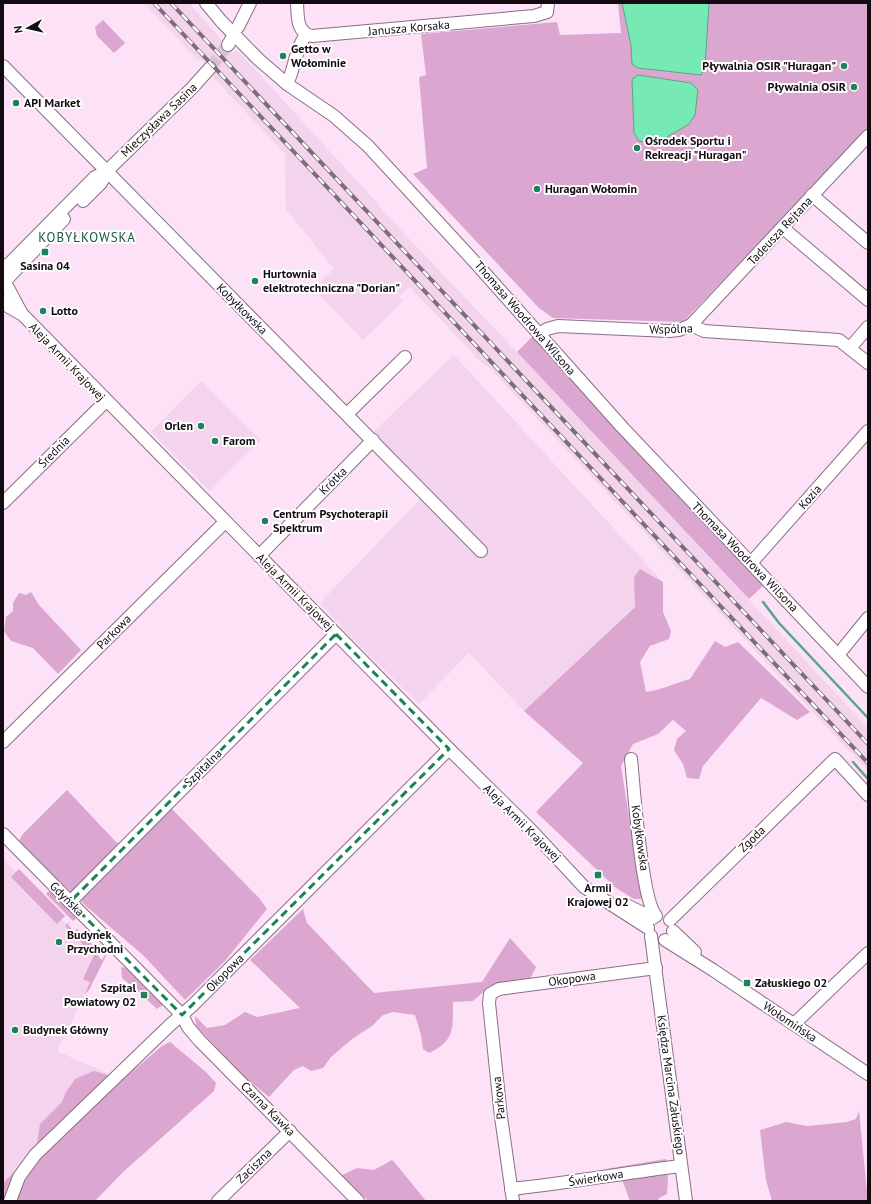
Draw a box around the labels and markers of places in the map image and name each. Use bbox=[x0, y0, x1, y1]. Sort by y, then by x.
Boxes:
place label: Getto w Wołominie bbox=[291, 41, 346, 70]
marker: Getto w Wołominie bbox=[278, 51, 288, 61]
place label: Pływalnia OSIR "Huragan" bbox=[702, 58, 836, 73]
marker: Pływalnia OSIR "Huragan" bbox=[839, 61, 849, 71]
place label: Pływalnia OSiR bbox=[768, 79, 847, 94]
marker: Pływalnia OSiR bbox=[849, 82, 859, 92]
place label: API Market bbox=[24, 95, 81, 110]
marker: API Market bbox=[11, 98, 21, 108]
place label: Ośrodek Sportu i Rekreacji "Huragan" bbox=[645, 133, 747, 162]
marker: Ośrodek Sportu i Rekreacji "Huragan" bbox=[632, 143, 642, 153]
place label: Huragan Wołomin bbox=[545, 181, 637, 196]
marker: Huragan Wołomin bbox=[532, 184, 542, 194]
marker: Sasina 04 bbox=[40, 247, 50, 257]
place label: Sasina 04 bbox=[20, 258, 70, 273]
place label: Hurtownia elektrotechniczna "Dorian" bbox=[263, 266, 400, 295]
marker: Hurtownia elektrotechniczna "Dorian" bbox=[250, 276, 260, 286]
place label: Lotto bbox=[51, 303, 78, 318]
marker: Lotto bbox=[38, 306, 48, 316]
place label: Orlen bbox=[165, 418, 193, 433]
marker: Orlen bbox=[196, 421, 206, 431]
place label: Farom bbox=[223, 433, 256, 448]
marker: Farom bbox=[210, 436, 220, 446]
place label: Centrum Psychoterapii Spektrum bbox=[273, 506, 388, 535]
marker: Centrum Psychoterapii Spektrum bbox=[260, 516, 270, 526]
marker: Armii Krajowej 02 bbox=[593, 870, 603, 880]
place label: Armii Krajowej 02 bbox=[567, 880, 629, 909]
place label: Budynek Przychodni bbox=[67, 927, 123, 956]
marker: Budynek Przychodni bbox=[54, 937, 64, 947]
place label: Załuskiego 02 bbox=[755, 975, 827, 990]
marker: Załuskiego 02 bbox=[742, 978, 752, 988]
place label: Szpital Powiatowy 02 bbox=[64, 980, 136, 1009]
marker: Szpital Powiatowy 02 bbox=[139, 990, 149, 1000]
place label: Budynek Główny bbox=[23, 1022, 108, 1037]
marker: Budynek Główny bbox=[10, 1025, 20, 1035]

